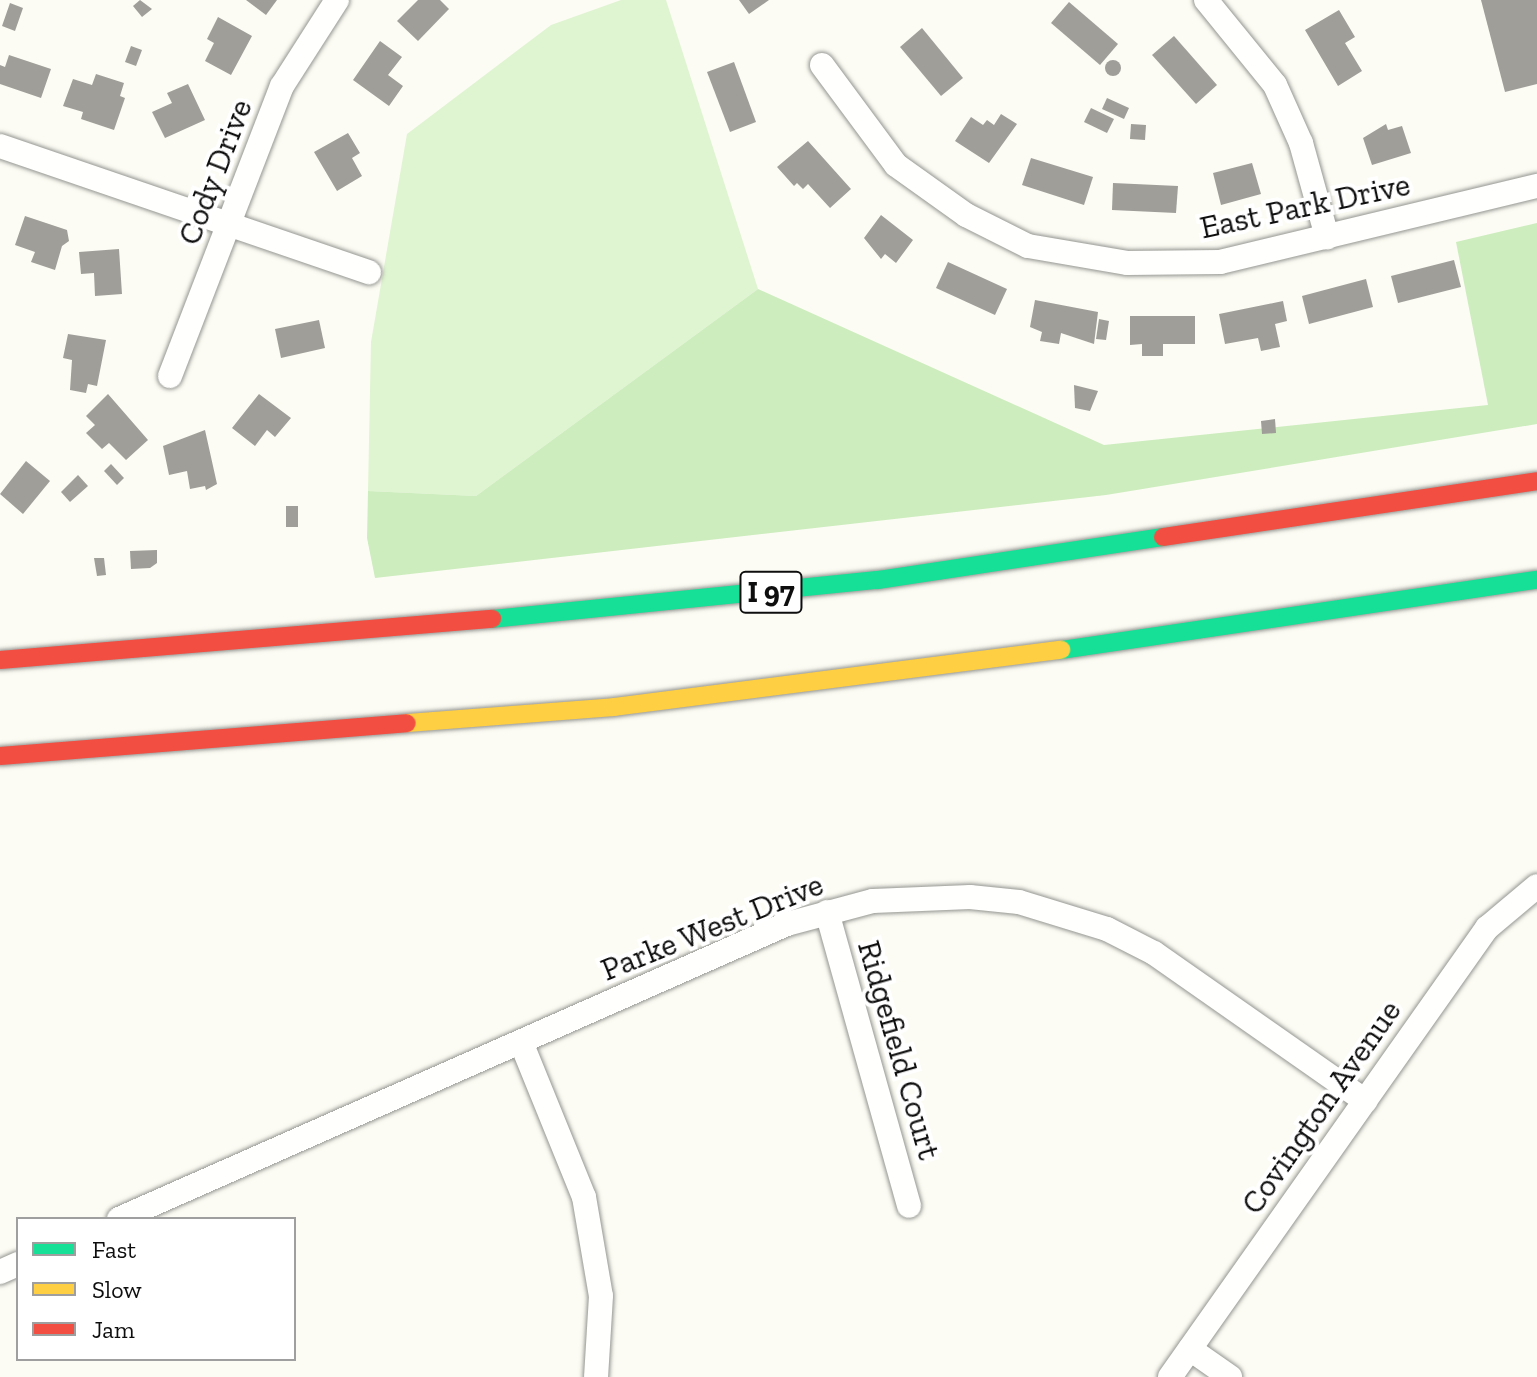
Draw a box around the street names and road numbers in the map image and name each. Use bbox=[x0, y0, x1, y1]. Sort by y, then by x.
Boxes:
street label: Cody Drive bbox=[170, 94, 260, 250]
street label: East Park Drive bbox=[1197, 165, 1413, 247]
road number: I 97 bbox=[739, 566, 803, 618]
street label: Parke West Drive bbox=[595, 865, 829, 989]
street label: Ridgefield Court bbox=[849, 936, 949, 1164]
street label: Covington Avenue bbox=[1233, 992, 1409, 1222]

